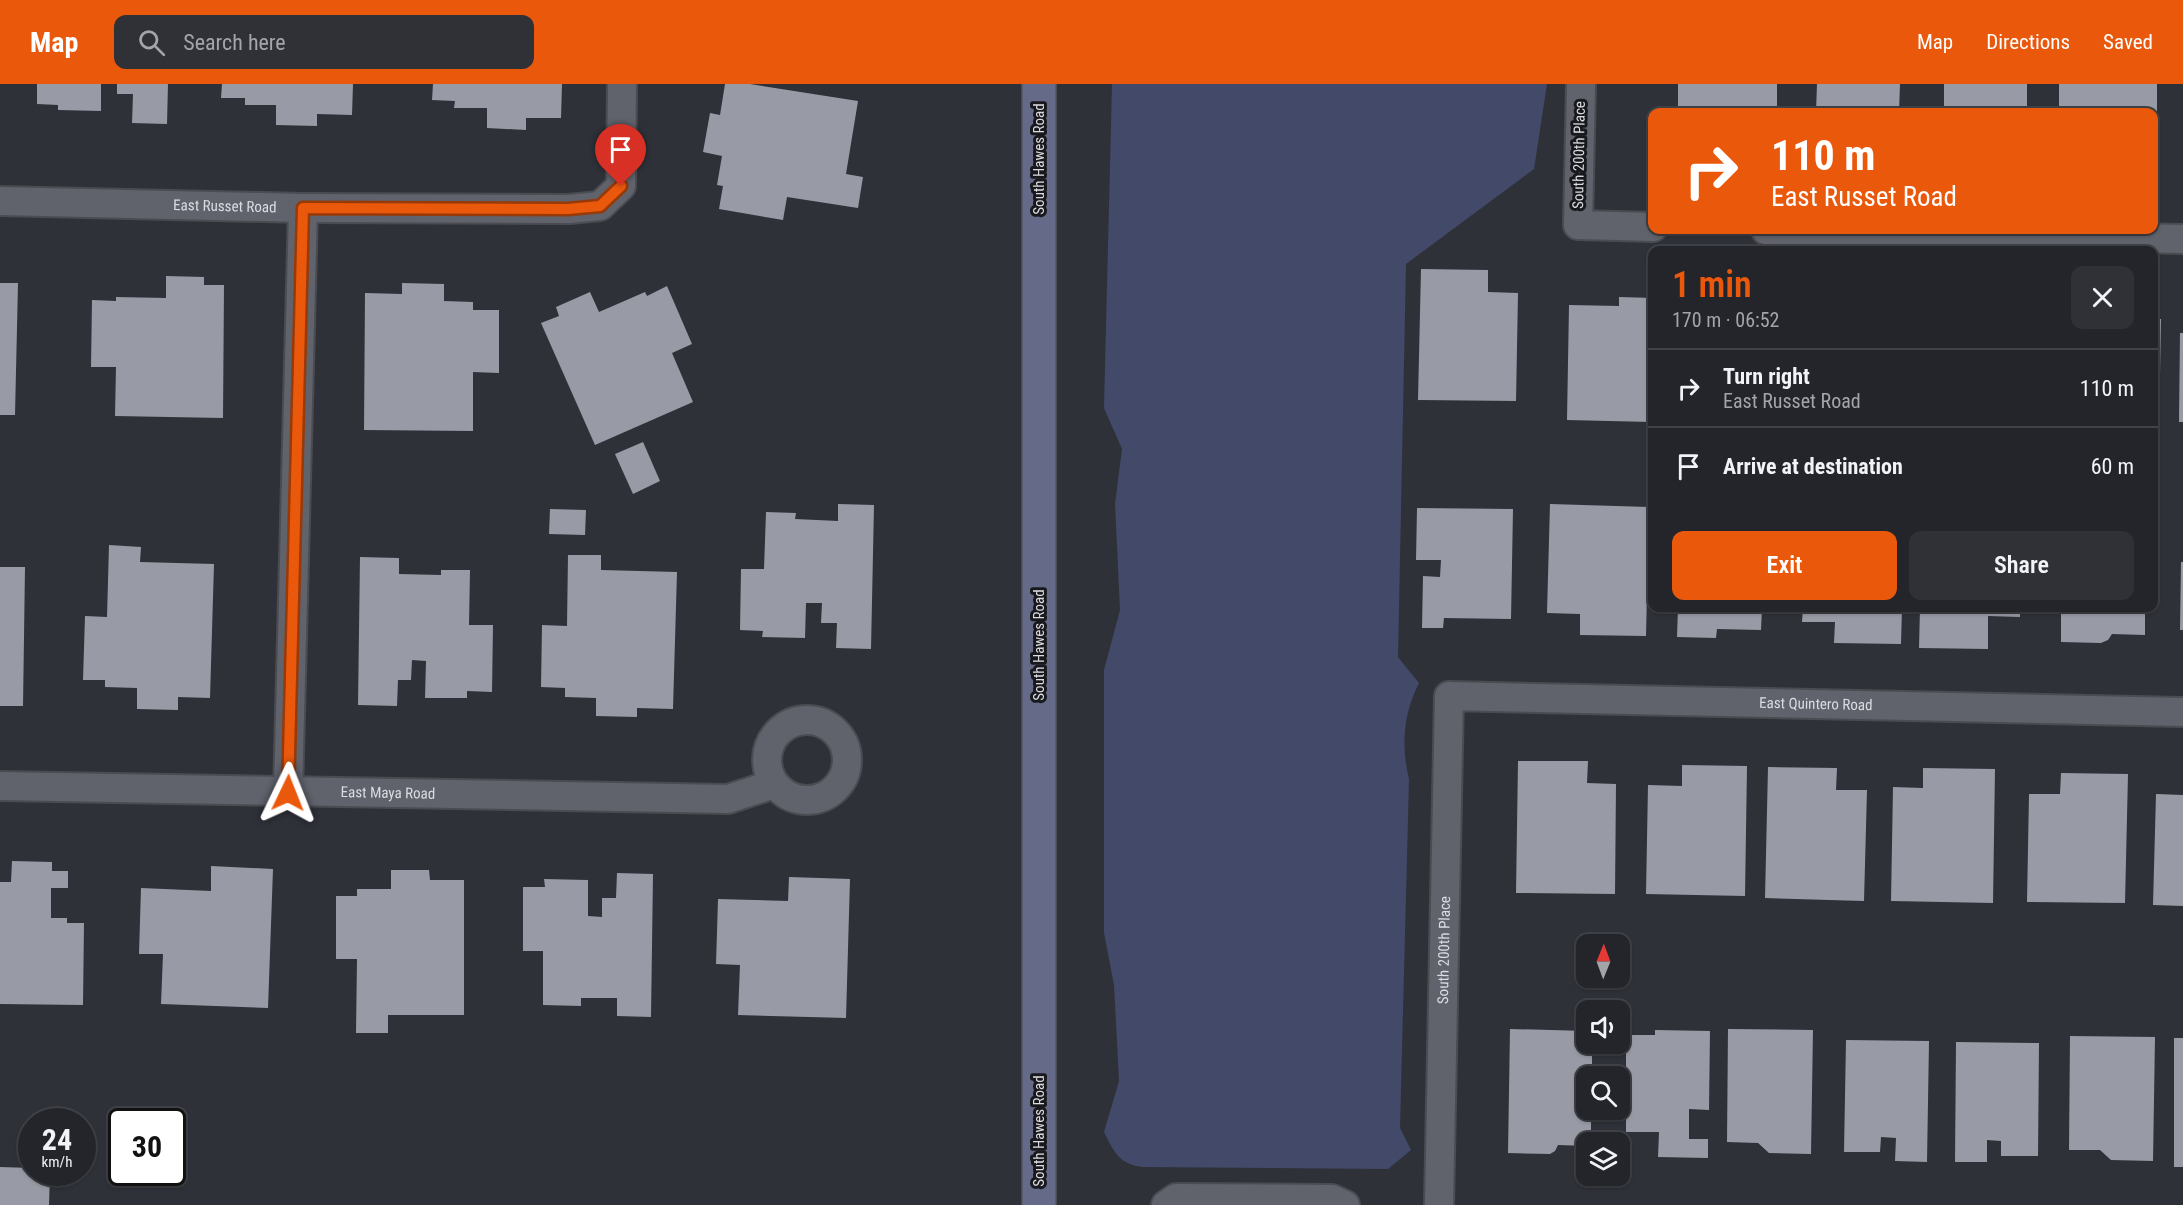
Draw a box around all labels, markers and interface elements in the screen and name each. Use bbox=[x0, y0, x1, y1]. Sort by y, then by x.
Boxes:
search box bbox=[114, 15, 534, 69]
text: Map bbox=[30, 26, 78, 59]
icon: search bbox=[135, 26, 168, 59]
text: Search here bbox=[183, 30, 286, 55]
text: Map bbox=[1917, 30, 1953, 54]
text: Directions bbox=[1986, 30, 2070, 54]
text: Saved bbox=[2103, 30, 2153, 54]
street label: South 200th Place bbox=[1569, 101, 1589, 209]
street label: South Hawes Road bbox=[1030, 103, 1048, 215]
pin bbox=[595, 124, 646, 186]
text: 110 m bbox=[1771, 131, 1876, 180]
icon: right bbox=[1672, 132, 1750, 210]
icon: arrive bbox=[604, 133, 637, 166]
text: East Russet Road bbox=[1771, 181, 1957, 213]
street label: East Russet Road bbox=[173, 196, 277, 216]
text: 1 min bbox=[1672, 264, 1752, 306]
button: close bbox=[2071, 266, 2134, 329]
text: 170 m · 06:52 bbox=[1672, 308, 1779, 332]
text: Turn right bbox=[1723, 364, 1810, 389]
icon: right bbox=[1672, 372, 1705, 405]
text: 110 m bbox=[2080, 376, 2134, 401]
text: East Russet Road bbox=[1723, 389, 1861, 413]
icon: arrive bbox=[1672, 450, 1705, 483]
text: Arrive at destination bbox=[1723, 454, 1903, 479]
text: 60 m bbox=[2091, 454, 2134, 479]
button: Exit bbox=[1672, 531, 1897, 600]
button: Share bbox=[1909, 531, 2134, 600]
street label: South Hawes Road bbox=[1030, 589, 1048, 701]
street label: East Quintero Road bbox=[1759, 694, 1873, 714]
position arrow bbox=[256, 761, 320, 825]
street label: East Maya Road bbox=[340, 783, 435, 803]
street label: South 200th Place bbox=[1434, 896, 1454, 1004]
north arrow bbox=[1576, 934, 1630, 988]
map controls bbox=[1576, 934, 1630, 1186]
button: sound bbox=[1576, 1000, 1630, 1054]
button: search bbox=[1576, 1066, 1630, 1120]
street label: South Hawes Road bbox=[1030, 1075, 1048, 1187]
speed limit sign: 30 bbox=[108, 1108, 186, 1186]
text: 24 bbox=[42, 1122, 72, 1157]
button: layers bbox=[1576, 1132, 1630, 1186]
text: km/h bbox=[42, 1153, 72, 1171]

